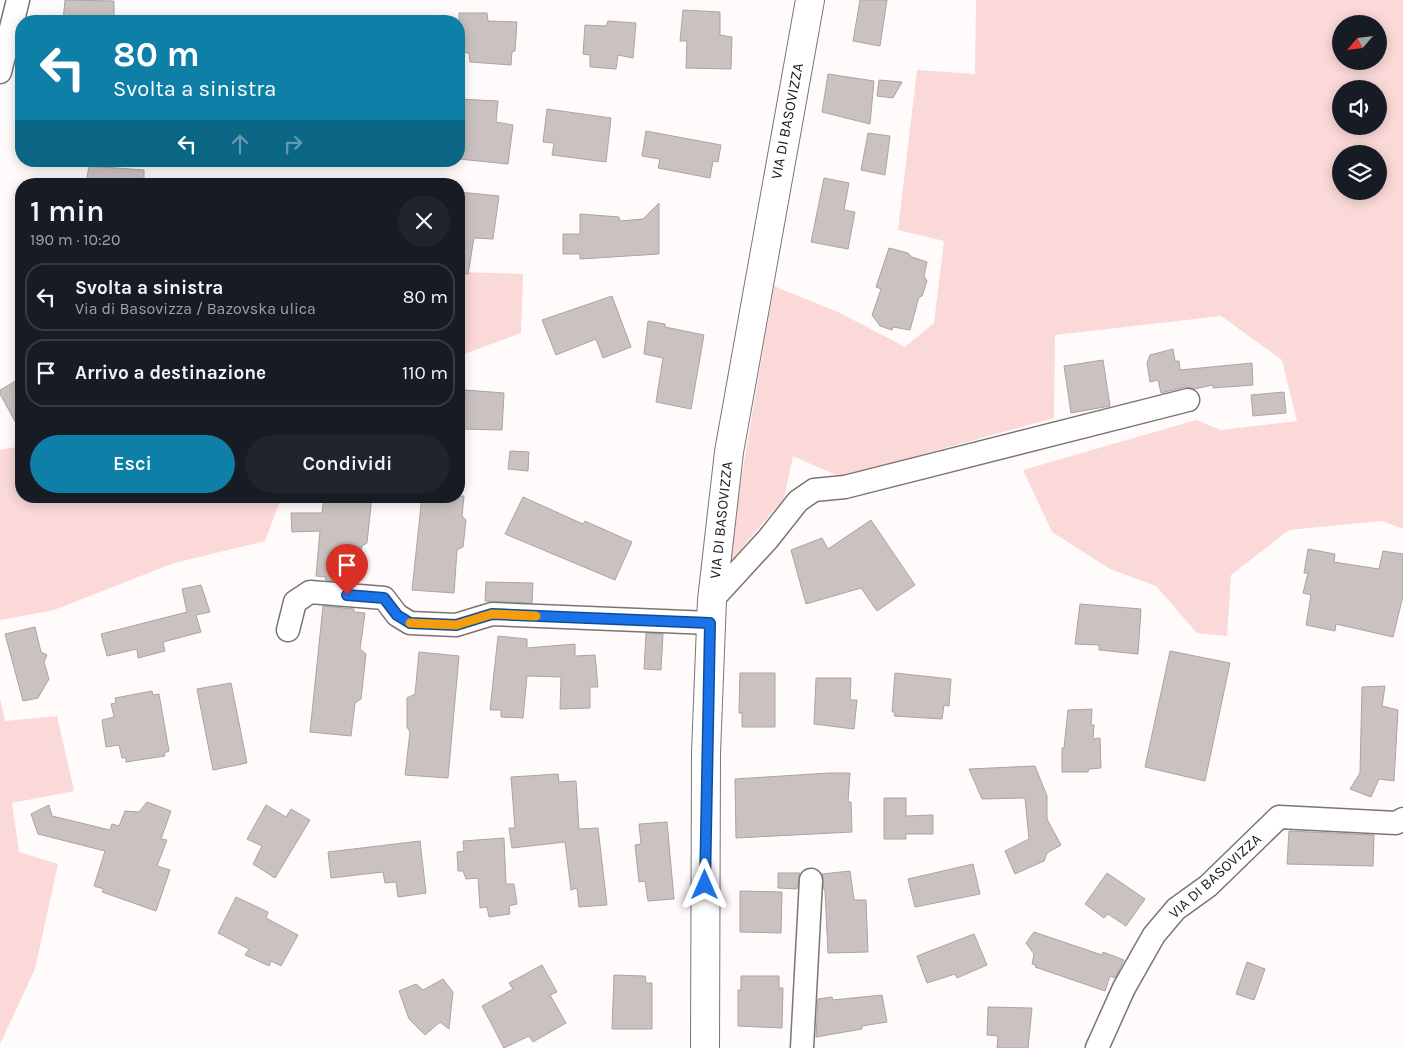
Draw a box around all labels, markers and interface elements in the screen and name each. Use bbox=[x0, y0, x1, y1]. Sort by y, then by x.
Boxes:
north arrow bbox=[1332, 15, 1388, 70]
map controls bbox=[1332, 15, 1387, 200]
text: 80 m bbox=[113, 34, 200, 75]
icon: left bbox=[30, 35, 95, 100]
street label: VIA DI BASOVIZZA bbox=[767, 61, 807, 181]
text: Svolta a sinistra bbox=[113, 76, 276, 102]
button: sound bbox=[1332, 80, 1387, 135]
icon: left bbox=[173, 130, 201, 158]
icon: ahead bbox=[226, 130, 254, 158]
icon: right bbox=[279, 130, 307, 158]
button: layers bbox=[1332, 145, 1387, 200]
text: 1 min bbox=[30, 193, 104, 229]
button: close bbox=[398, 195, 450, 247]
text: 190 m · 10:20 bbox=[30, 230, 121, 249]
text: Svolta a sinistra bbox=[75, 277, 223, 299]
icon: left bbox=[32, 283, 60, 311]
text: 80 m bbox=[403, 286, 448, 308]
text: Via di Basovizza / Bazovska ulica bbox=[75, 299, 316, 318]
icon: arrive bbox=[32, 359, 60, 387]
text: Arrivo a destinazione bbox=[75, 362, 266, 384]
text: 110 m bbox=[402, 362, 448, 384]
button: Esci bbox=[30, 435, 235, 493]
button: Condividi bbox=[245, 435, 450, 493]
street label: VIA DI BASOVIZZA bbox=[706, 460, 736, 580]
pin bbox=[326, 544, 368, 595]
icon: arrive bbox=[333, 551, 361, 579]
street label: VIA DI BASOVIZZA bbox=[1165, 830, 1265, 922]
position arrow bbox=[678, 858, 730, 910]

